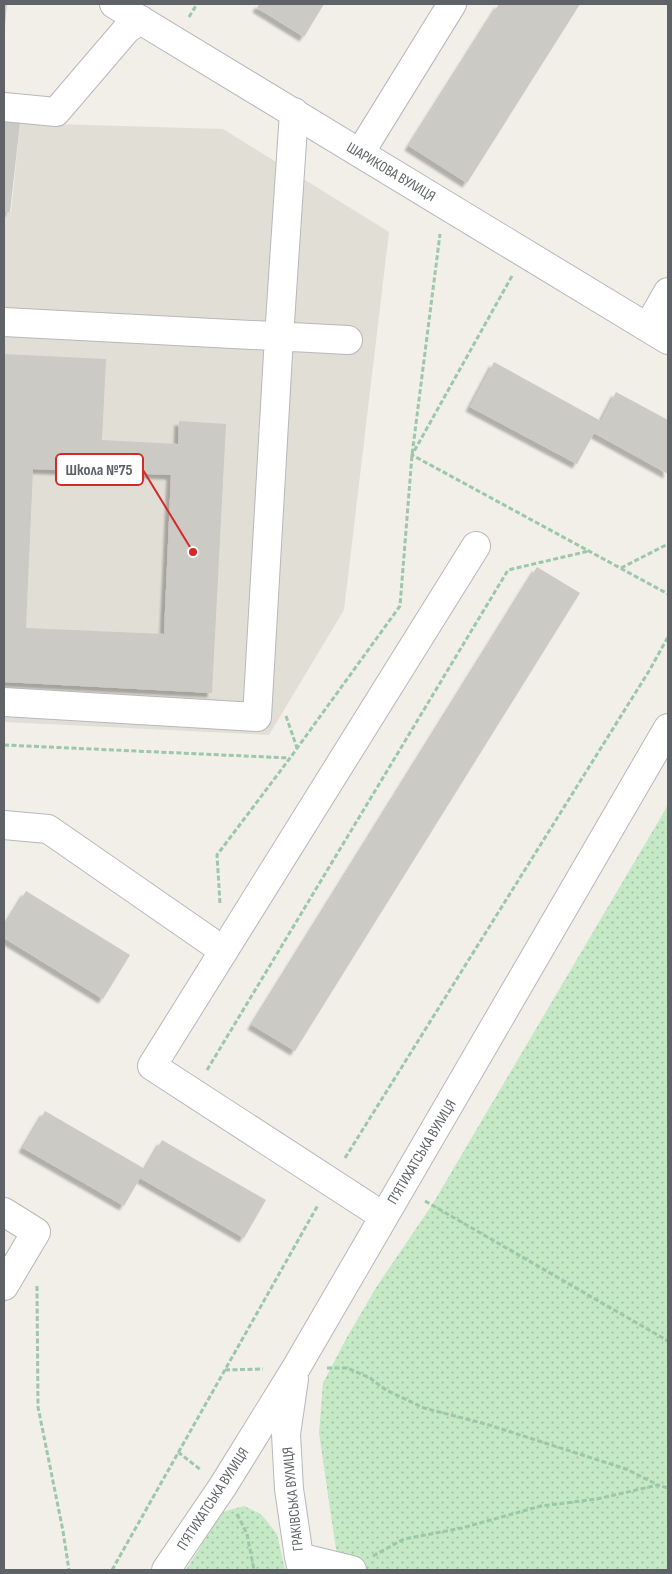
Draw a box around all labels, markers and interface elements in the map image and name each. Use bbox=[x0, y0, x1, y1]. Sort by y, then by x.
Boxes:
street label: ШАРИКОВА ВУЛИЦЯ bbox=[343, 138, 439, 206]
callout: Школа №75 bbox=[56, 454, 143, 485]
text: Школа №75 bbox=[65, 461, 133, 480]
street label: П’ЯТИХАТСЬКА ВУЛИЦЯ bbox=[383, 1096, 461, 1208]
street label: П’ЯТИХАТСЬКА ВУЛИЦЯ bbox=[173, 1444, 253, 1554]
street label: ГРАКІВСЬКА ВУЛИЦЯ bbox=[278, 1446, 308, 1552]

